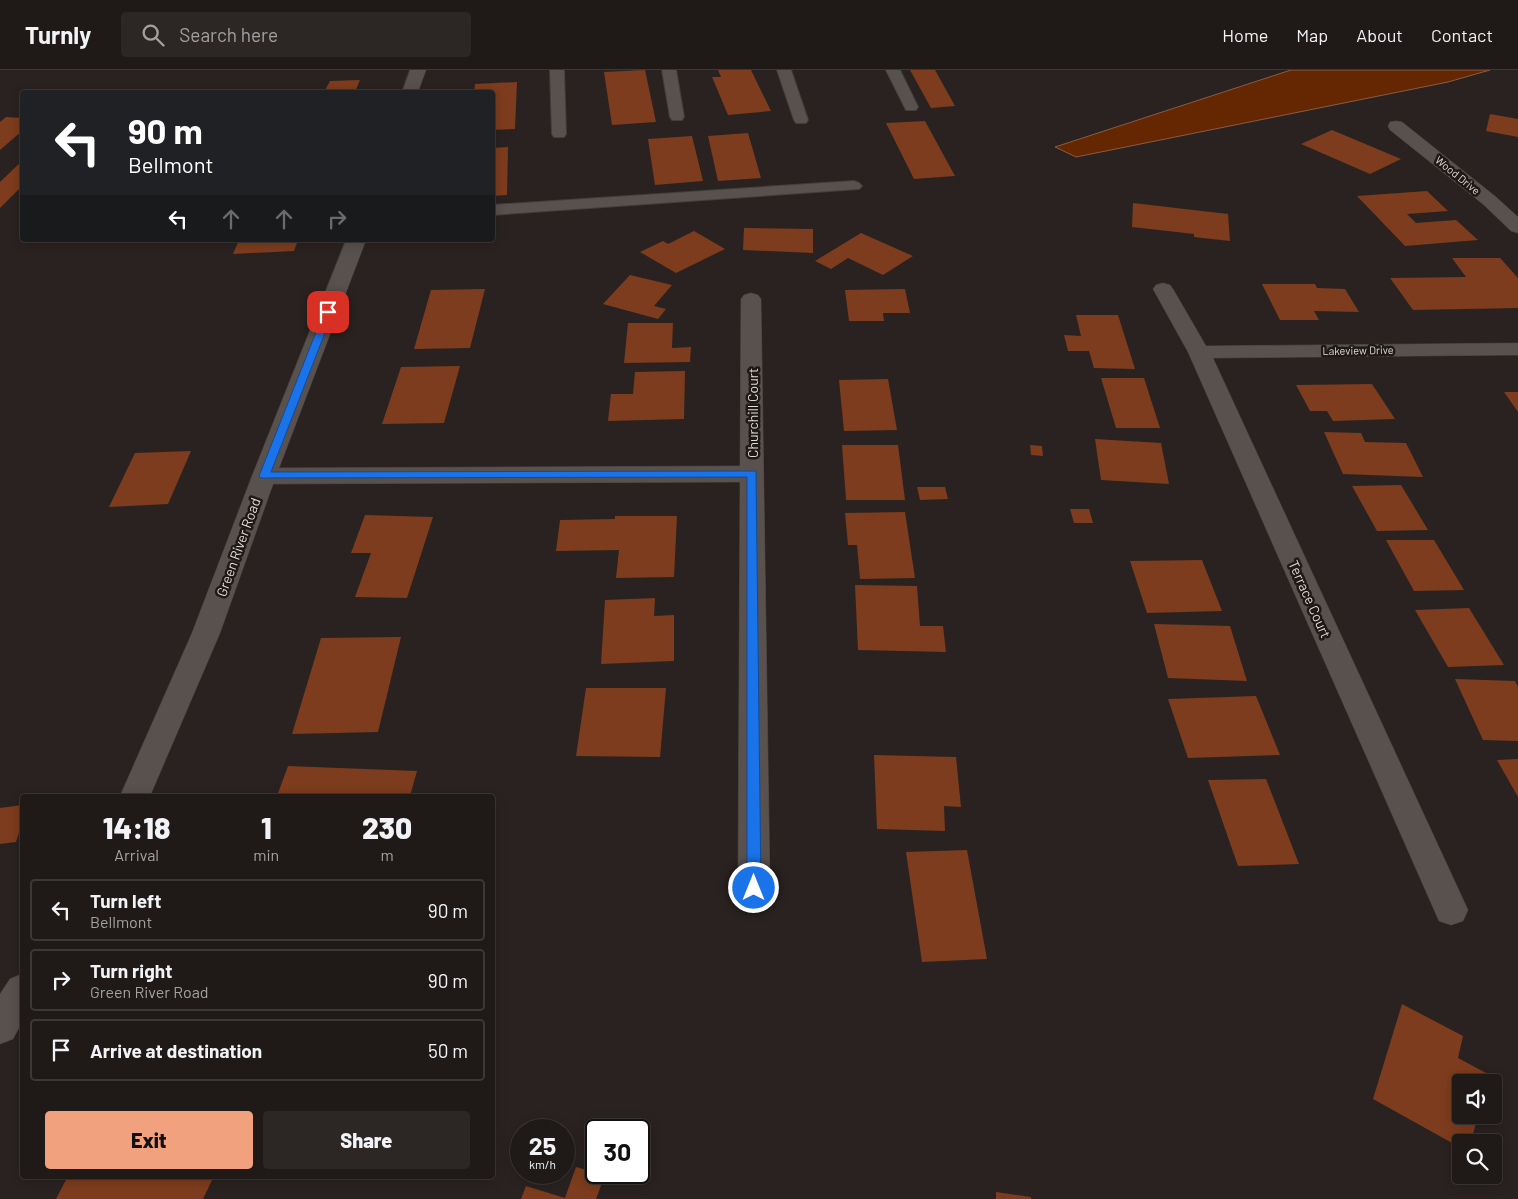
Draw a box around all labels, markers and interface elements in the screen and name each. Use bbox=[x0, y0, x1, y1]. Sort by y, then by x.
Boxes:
search box bbox=[121, 12, 471, 57]
text: Turnly bbox=[25, 20, 91, 49]
icon: search bbox=[139, 21, 167, 49]
text: Search here bbox=[179, 23, 278, 46]
text: Home bbox=[1222, 24, 1268, 46]
text: Map bbox=[1296, 24, 1328, 46]
text: About bbox=[1356, 24, 1403, 46]
text: Contact bbox=[1431, 24, 1493, 46]
text: 90 m bbox=[128, 109, 203, 151]
icon: left bbox=[45, 110, 110, 175]
text: Bellmont bbox=[128, 151, 214, 177]
street label: Wood Drive bbox=[1433, 153, 1483, 197]
icon: left bbox=[164, 205, 192, 233]
icon: ahead bbox=[217, 205, 245, 233]
icon: ahead bbox=[270, 205, 298, 233]
icon: right bbox=[323, 205, 351, 233]
pin bbox=[307, 291, 349, 333]
icon: arrive bbox=[314, 298, 342, 326]
street label: Lakeview Drive bbox=[1322, 343, 1394, 357]
street label: Churchill Court bbox=[744, 368, 761, 458]
street label: Green River Road bbox=[212, 495, 264, 599]
street label: Terrace Court bbox=[1285, 558, 1335, 640]
text: 14:18 bbox=[103, 809, 171, 845]
text: 1 bbox=[261, 809, 272, 845]
text: 230 bbox=[362, 809, 412, 845]
text: Arrival bbox=[114, 845, 159, 864]
text: min bbox=[253, 845, 279, 864]
text: m bbox=[381, 845, 394, 864]
position arrow bbox=[727, 861, 779, 913]
text: Turn left bbox=[90, 889, 161, 912]
icon: left bbox=[47, 896, 75, 924]
text: 90 m bbox=[428, 899, 468, 922]
text: Bellmont bbox=[90, 912, 152, 931]
text: Turn right bbox=[90, 959, 172, 982]
icon: right bbox=[47, 966, 75, 994]
text: 90 m bbox=[428, 969, 468, 992]
text: Green River Road bbox=[90, 982, 209, 1001]
icon: arrive bbox=[47, 1036, 75, 1064]
text: Arrive at destination bbox=[90, 1039, 262, 1062]
text: 50 m bbox=[428, 1039, 468, 1062]
map controls bbox=[1452, 1074, 1502, 1184]
button: sound bbox=[1452, 1074, 1502, 1124]
button: Exit bbox=[45, 1111, 253, 1169]
button: Share bbox=[263, 1111, 470, 1169]
speed limit sign: 30 bbox=[585, 1119, 650, 1184]
text: 25 bbox=[529, 1130, 556, 1160]
button: search bbox=[1452, 1134, 1502, 1184]
text: km/h bbox=[529, 1157, 556, 1171]

